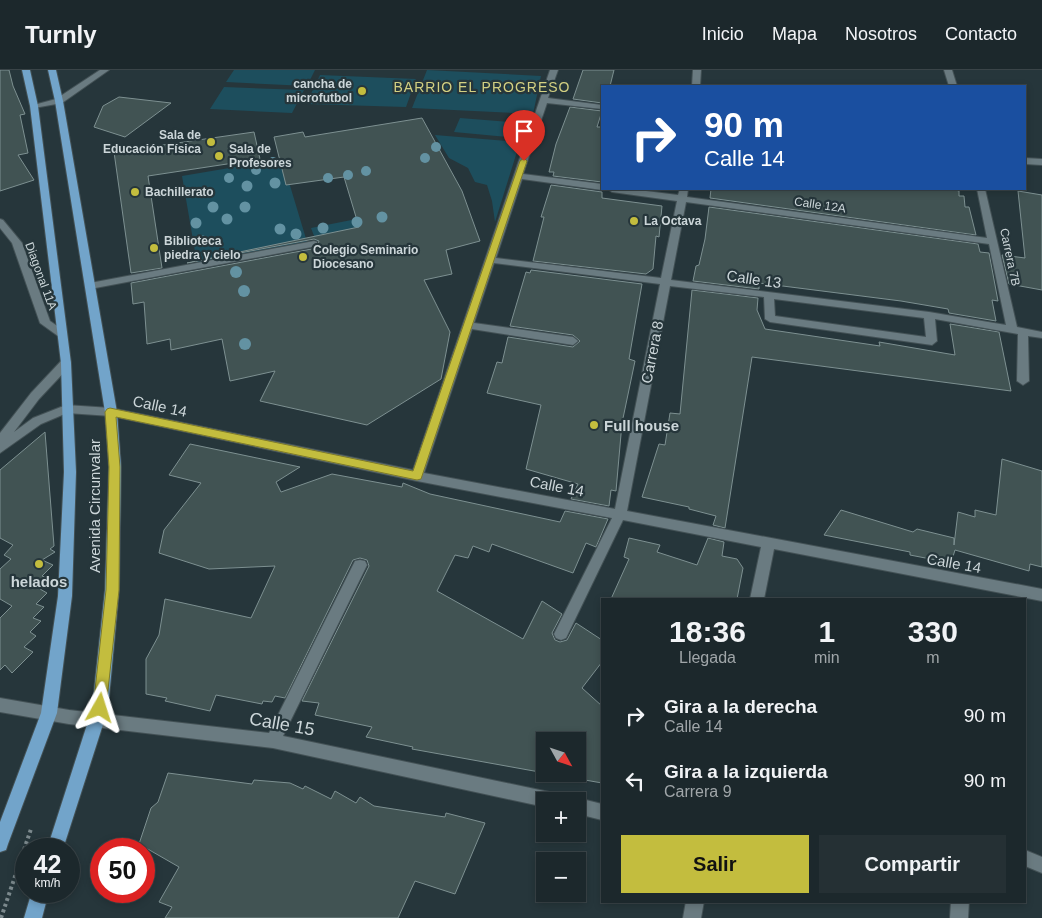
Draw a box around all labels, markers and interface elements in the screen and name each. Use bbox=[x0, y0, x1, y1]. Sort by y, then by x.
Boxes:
text: Turnly bbox=[25, 21, 97, 48]
text: Inicio bbox=[702, 24, 744, 44]
text: Mapa bbox=[772, 24, 817, 44]
text: Nosotros bbox=[845, 24, 917, 44]
text: Contacto bbox=[945, 24, 1017, 44]
place label: cancha de microfutbol bbox=[286, 77, 352, 105]
district label: BARRIO EL PROGRESO bbox=[394, 79, 570, 95]
marker: cancha de microfutbol bbox=[356, 85, 368, 97]
icon: right bbox=[621, 105, 686, 170]
text: 90 m bbox=[704, 105, 784, 144]
pin bbox=[503, 110, 545, 161]
icon: arrive bbox=[510, 117, 538, 145]
place label: Sala de Educación Física bbox=[103, 128, 201, 156]
marker: Sala de Educación Física bbox=[205, 136, 217, 148]
place label: Sala de Profesores bbox=[229, 142, 292, 170]
text: Calle 14 bbox=[704, 146, 785, 171]
marker: Sala de Profesores bbox=[213, 150, 225, 162]
place label: Bachillerato bbox=[145, 185, 214, 199]
marker: Bachillerato bbox=[129, 186, 141, 198]
street label: Calle 12A bbox=[793, 194, 847, 216]
place label: La Octava bbox=[644, 214, 702, 228]
marker: La Octava bbox=[628, 215, 640, 227]
street label: Carrera 7B bbox=[997, 227, 1023, 287]
place label: Biblioteca piedra y cielo bbox=[164, 234, 241, 262]
street label: Diagonal 11A bbox=[22, 240, 60, 312]
marker: Biblioteca piedra y cielo bbox=[148, 242, 160, 254]
place label: Colegio Seminario Diocesano bbox=[313, 243, 418, 271]
marker: Colegio Seminario Diocesano bbox=[297, 251, 309, 263]
street label: Calle 13 bbox=[726, 267, 782, 291]
street label: Carrera 8 bbox=[638, 319, 666, 385]
street label: Calle 14 bbox=[131, 392, 189, 420]
place label: Full house bbox=[604, 417, 679, 434]
marker: Full house bbox=[588, 419, 600, 431]
street label: Avenida Circunvalar bbox=[86, 439, 103, 573]
street label: Calle 14 bbox=[528, 472, 586, 500]
street label: Calle 14 bbox=[925, 550, 983, 576]
marker: helados bbox=[33, 558, 45, 570]
place label: helados bbox=[11, 573, 67, 590]
text: 18:36 bbox=[669, 615, 746, 648]
text: 1 bbox=[818, 615, 835, 648]
text: 330 bbox=[908, 615, 958, 648]
text: Llegada bbox=[679, 649, 736, 666]
text: min bbox=[814, 649, 840, 666]
text: m bbox=[926, 649, 939, 666]
position arrow bbox=[73, 681, 125, 733]
text: Gira a la derecha bbox=[664, 696, 817, 717]
icon: right bbox=[621, 702, 649, 730]
text: 90 m bbox=[964, 705, 1006, 726]
street label: Calle 15 bbox=[248, 708, 316, 740]
text: Calle 14 bbox=[664, 718, 723, 735]
north arrow bbox=[536, 732, 586, 782]
map controls bbox=[536, 732, 586, 902]
text: Gira a la izquierda bbox=[664, 761, 828, 782]
icon: left bbox=[621, 767, 649, 795]
text: 90 m bbox=[964, 770, 1006, 791]
text: Carrera 9 bbox=[664, 783, 732, 800]
button: + bbox=[536, 792, 586, 842]
button: Salir bbox=[621, 835, 809, 893]
button: Compartir bbox=[819, 835, 1006, 893]
speed limit sign: 50 bbox=[90, 838, 155, 903]
text: 42 bbox=[34, 850, 61, 878]
button: − bbox=[536, 852, 586, 902]
text: km/h bbox=[34, 876, 61, 890]

